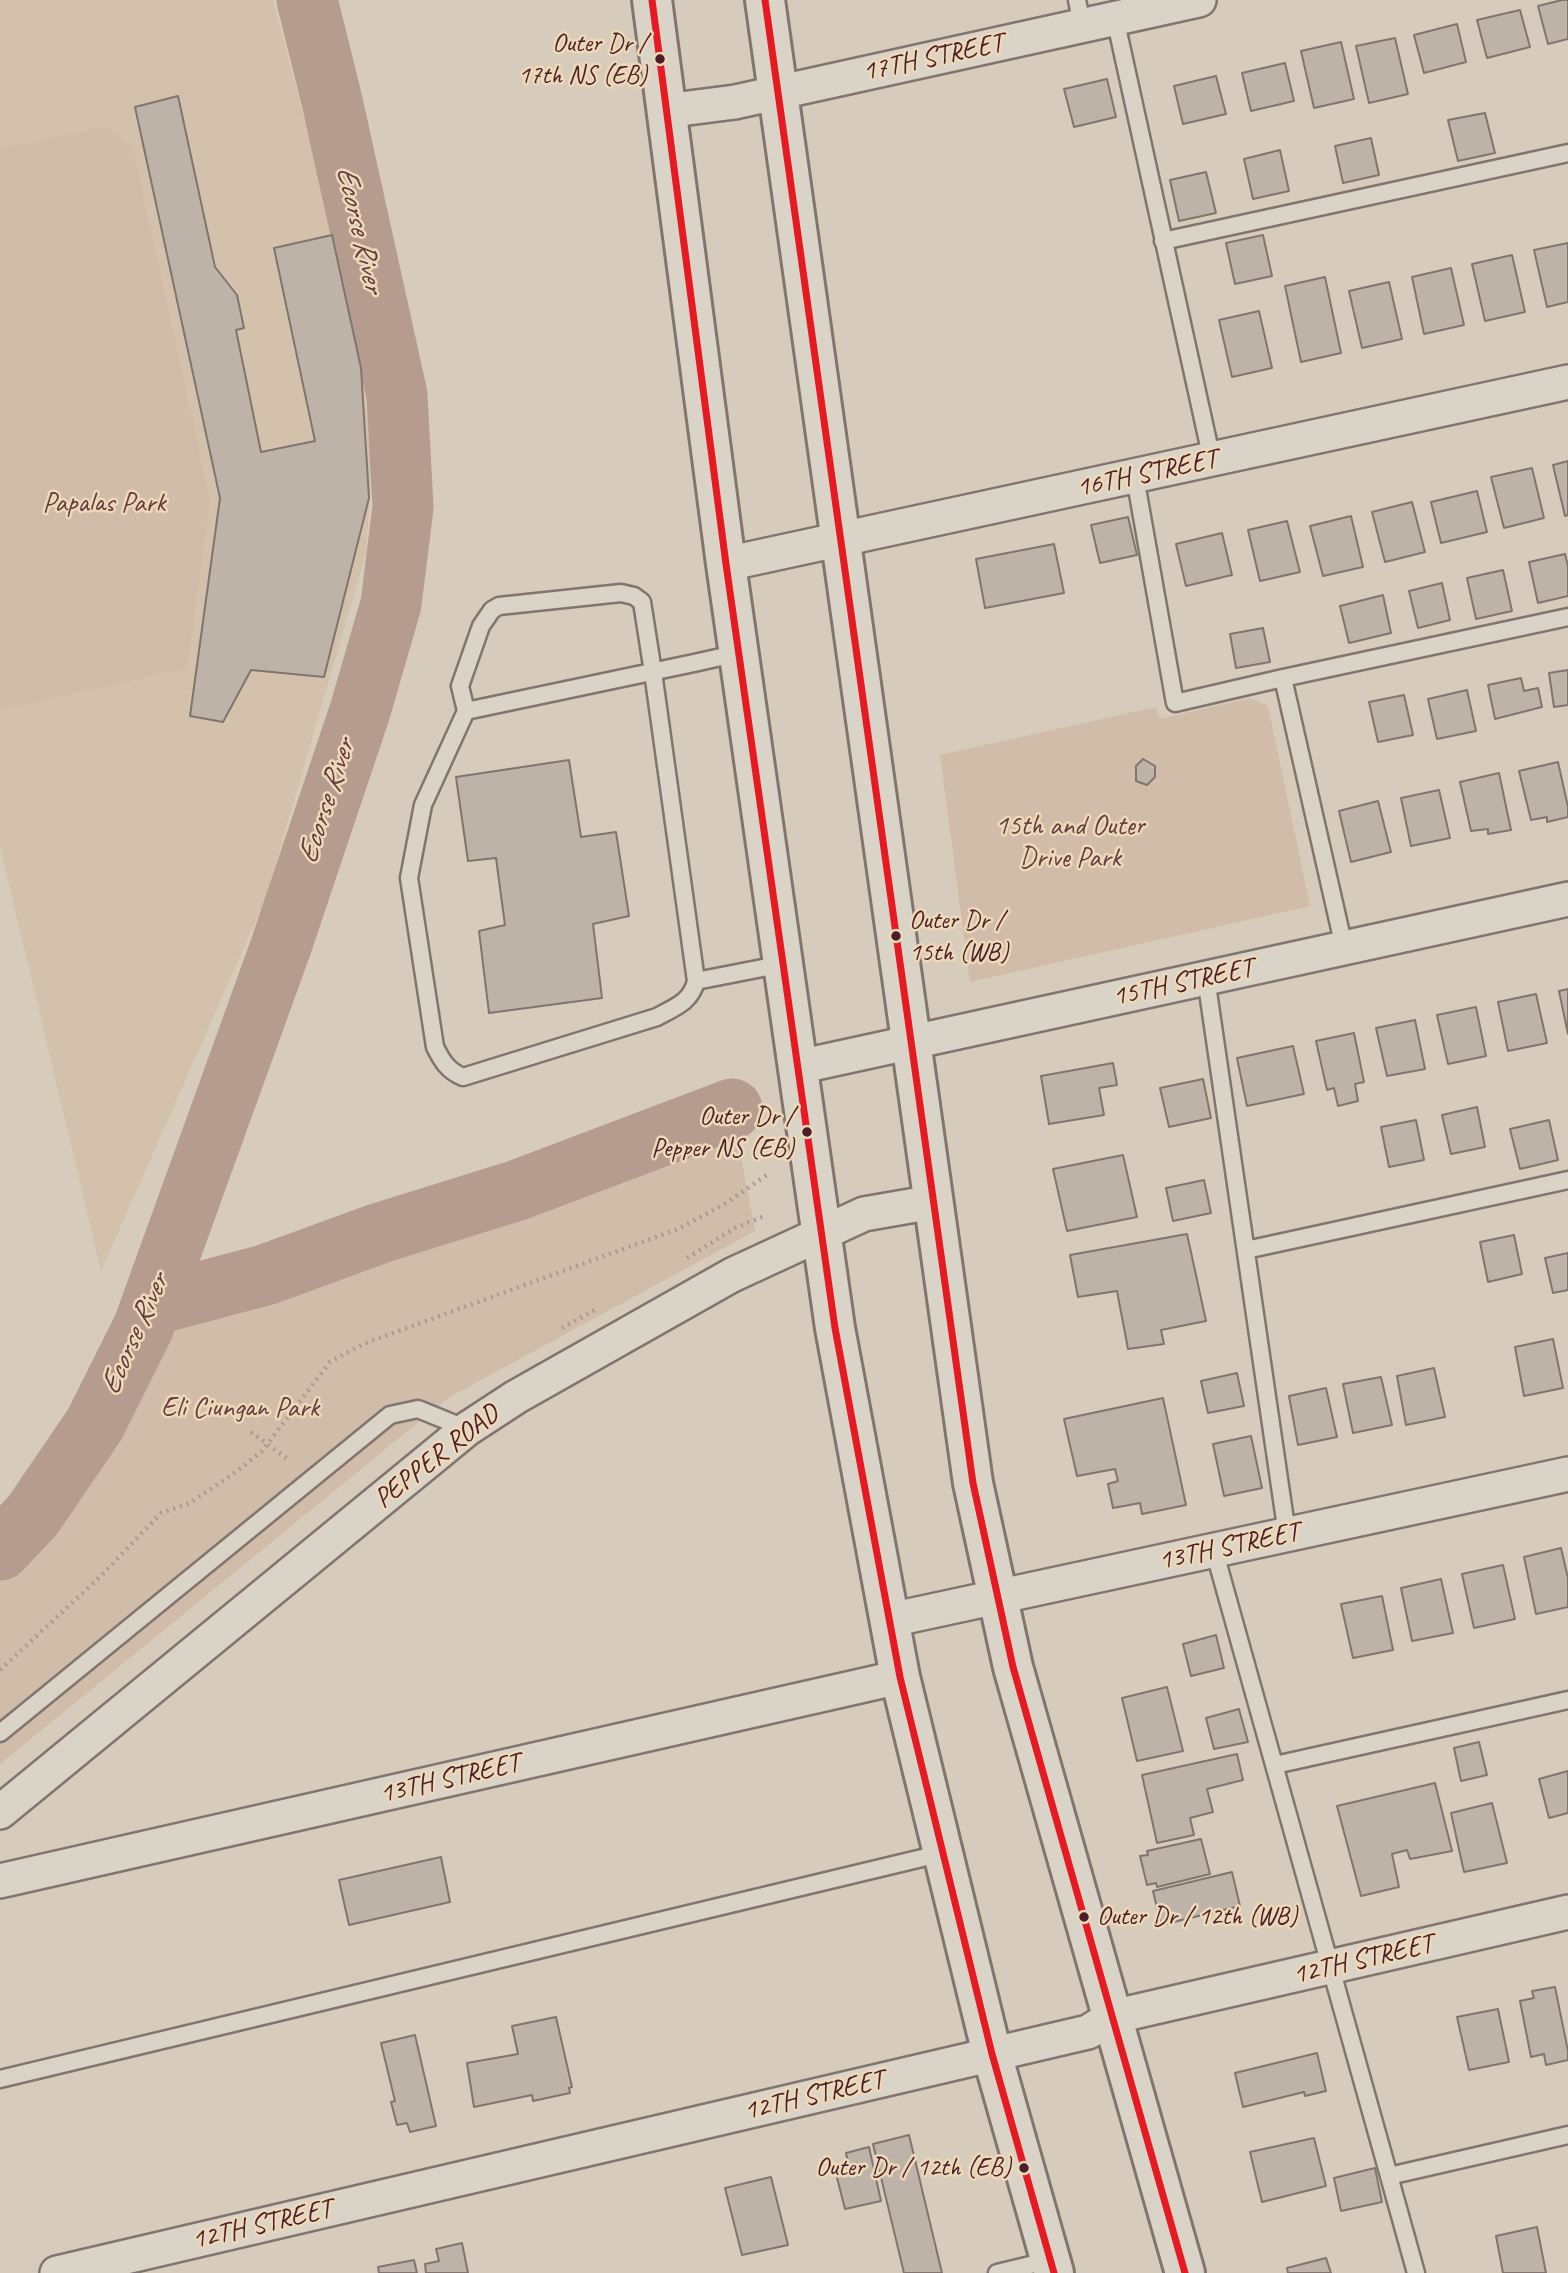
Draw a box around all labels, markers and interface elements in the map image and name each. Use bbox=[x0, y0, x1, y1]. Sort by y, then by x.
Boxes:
street label: 17TH STREET bbox=[860, 27, 1006, 89]
place label: Outer Dr / 17th NS (EB) bbox=[518, 28, 647, 90]
marker: Outer Dr / 17th NS (EB) bbox=[653, 52, 667, 66]
water label: Ecorse River bbox=[327, 163, 391, 295]
street label: 16TH STREET bbox=[1074, 443, 1220, 505]
park label: Papalas Park bbox=[43, 487, 165, 521]
water label: Ecorse River bbox=[290, 736, 364, 868]
park label: 15th and Outer Drive Park bbox=[995, 810, 1145, 876]
place label: Outer Dr / 15th (WB) bbox=[909, 905, 1008, 967]
marker: Outer Dr / 15th (WB) bbox=[889, 929, 903, 943]
street label: 15TH STREET bbox=[1110, 952, 1256, 1014]
place label: Outer Dr / Pepper NS (EB) bbox=[651, 1101, 794, 1162]
marker: Outer Dr / Pepper NS (EB) bbox=[800, 1125, 814, 1139]
water label: Ecorse River bbox=[93, 1269, 177, 1401]
park label: Eli Ciungan Park bbox=[161, 1392, 319, 1426]
street label: PEPPER ROAD bbox=[368, 1398, 506, 1516]
street label: 13TH STREET bbox=[1156, 1516, 1302, 1578]
street label: 13TH STREET bbox=[377, 1747, 523, 1811]
place label: Outer Dr / 12th (WB) bbox=[1097, 1901, 1297, 1933]
marker: Outer Dr / 12th (WB) bbox=[1077, 1910, 1091, 1924]
street label: 12TH STREET bbox=[1290, 1928, 1436, 1992]
street label: 12TH STREET bbox=[741, 2064, 887, 2128]
place label: Outer Dr / 12th (EB) bbox=[815, 2152, 1011, 2184]
marker: Outer Dr / 12th (EB) bbox=[1017, 2161, 1031, 2175]
street label: 12TH STREET bbox=[189, 2193, 335, 2257]

